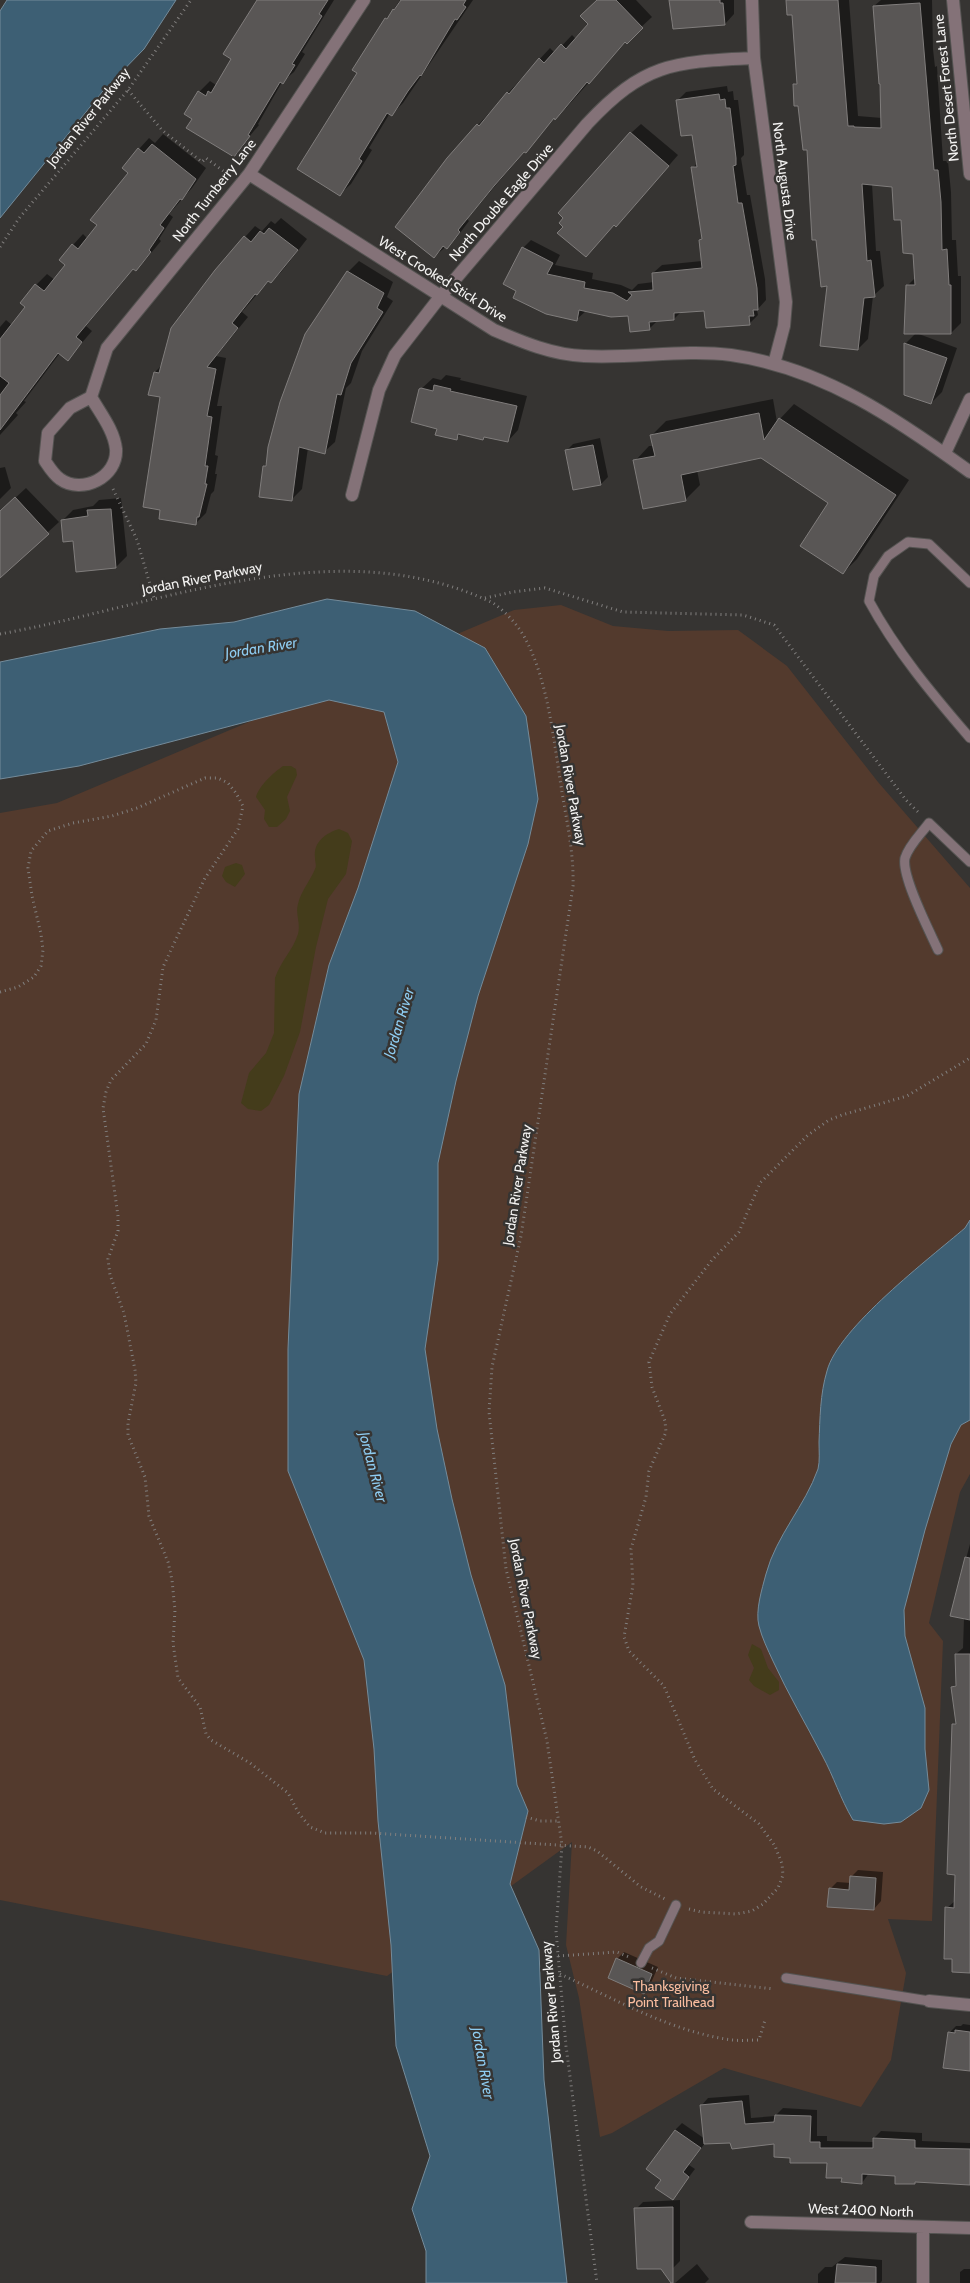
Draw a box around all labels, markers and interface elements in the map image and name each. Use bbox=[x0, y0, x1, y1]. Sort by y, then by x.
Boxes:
street label: North Desert Forest Lane bbox=[929, 13, 963, 163]
street label: Jordan River Parkway bbox=[42, 64, 134, 171]
street label: North Augusta Drive bbox=[769, 121, 801, 241]
street label: North Turnberry Lane bbox=[168, 135, 260, 245]
street label: North Double Eagle Drive bbox=[445, 139, 557, 265]
street label: West Crooked Stick Drive bbox=[375, 232, 511, 326]
street label: Jordan River Parkway bbox=[139, 557, 264, 599]
water label: Jordan River bbox=[222, 633, 299, 663]
street label: Jordan River Parkway bbox=[551, 722, 590, 847]
water label: Jordan River bbox=[379, 984, 419, 1062]
street label: Jordan River Parkway bbox=[498, 1123, 535, 1248]
water label: Jordan River bbox=[354, 1428, 391, 1506]
street label: Jordan River Parkway bbox=[505, 1536, 547, 1661]
street label: Jordan River Parkway bbox=[537, 1940, 565, 2065]
park label: Thanksgiving Point Trailhead bbox=[628, 1977, 714, 2011]
water label: Jordan River bbox=[468, 2024, 498, 2102]
street label: West 2400 North bbox=[808, 2199, 914, 2221]

